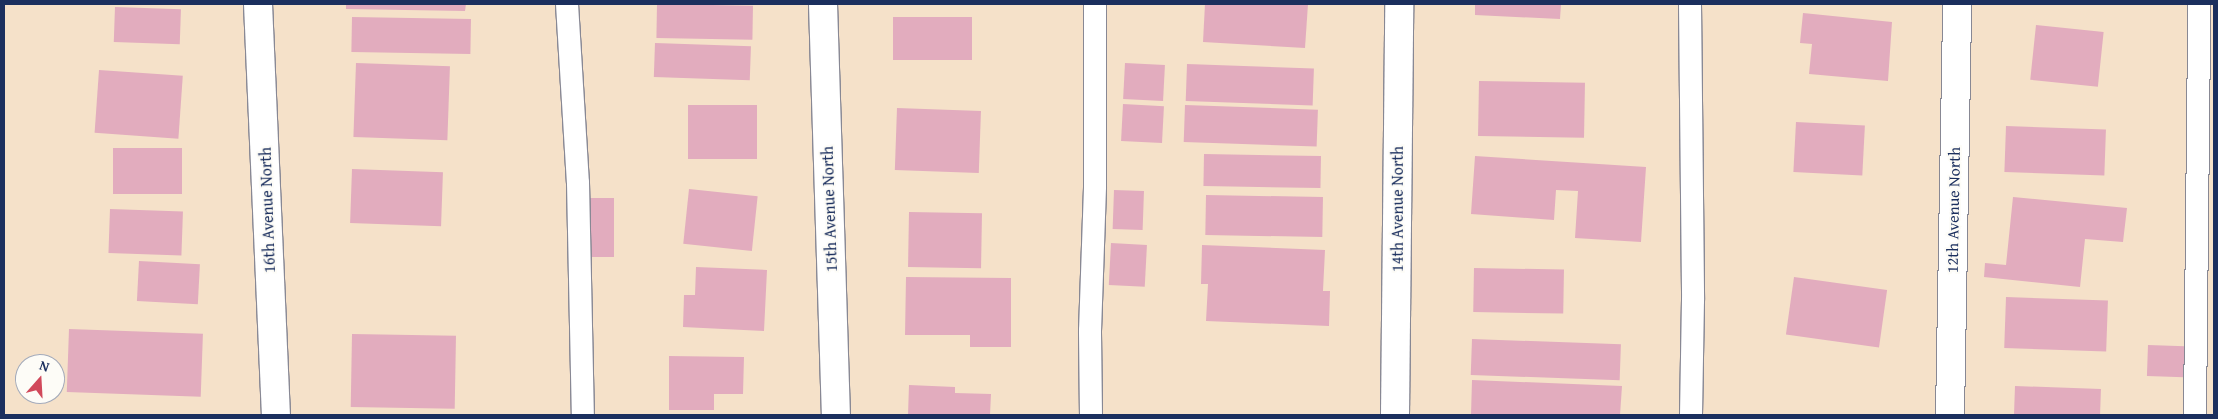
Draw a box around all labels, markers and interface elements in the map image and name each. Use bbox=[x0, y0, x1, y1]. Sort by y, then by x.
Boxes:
street label: 15th Avenue North bbox=[817, 146, 841, 272]
street label: 14th Avenue North bbox=[1387, 146, 1407, 272]
street label: 16th Avenue North bbox=[255, 147, 279, 273]
street label: 12th Avenue North bbox=[1942, 147, 1964, 273]
north arrow bbox=[15, 354, 65, 404]
text: N bbox=[37, 355, 52, 377]

